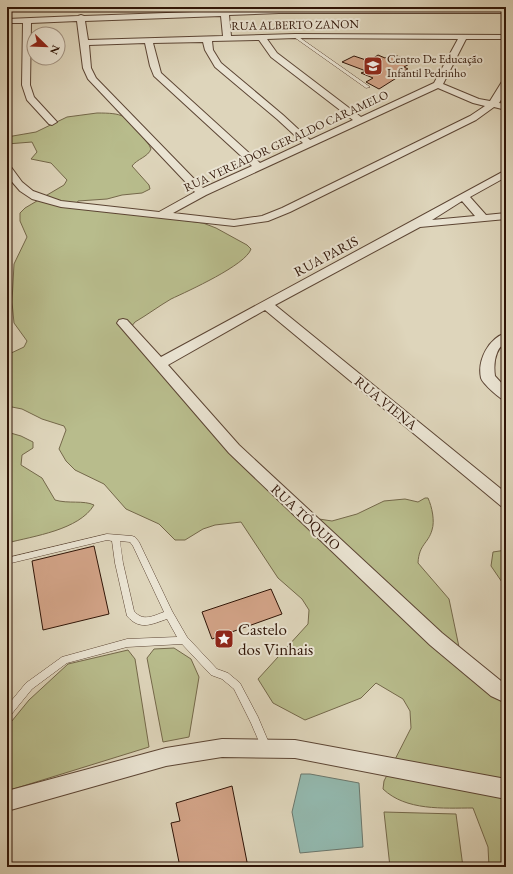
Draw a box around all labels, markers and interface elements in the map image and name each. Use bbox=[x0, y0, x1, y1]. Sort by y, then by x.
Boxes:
street label: RUA ALBERTO ZANON bbox=[231, 16, 359, 34]
north arrow bbox=[26, 26, 66, 66]
text: N bbox=[47, 43, 63, 57]
place label: Centro De Educação Infantil Pedrinho bbox=[387, 51, 483, 81]
school or university icon: Centro De Educação Infantil Pedrinho bbox=[362, 55, 384, 77]
street label: RUA VEREADOR GERALDO CARAMELO bbox=[181, 86, 391, 196]
street label: RUA PARIS bbox=[291, 232, 361, 280]
street label: RUA VIENA bbox=[351, 372, 421, 434]
street label: RUA TÓQUIO bbox=[267, 480, 345, 554]
place label: Castelo dos Vinhais bbox=[238, 618, 313, 660]
place icon: Castelo dos Vinhais bbox=[213, 628, 235, 650]

